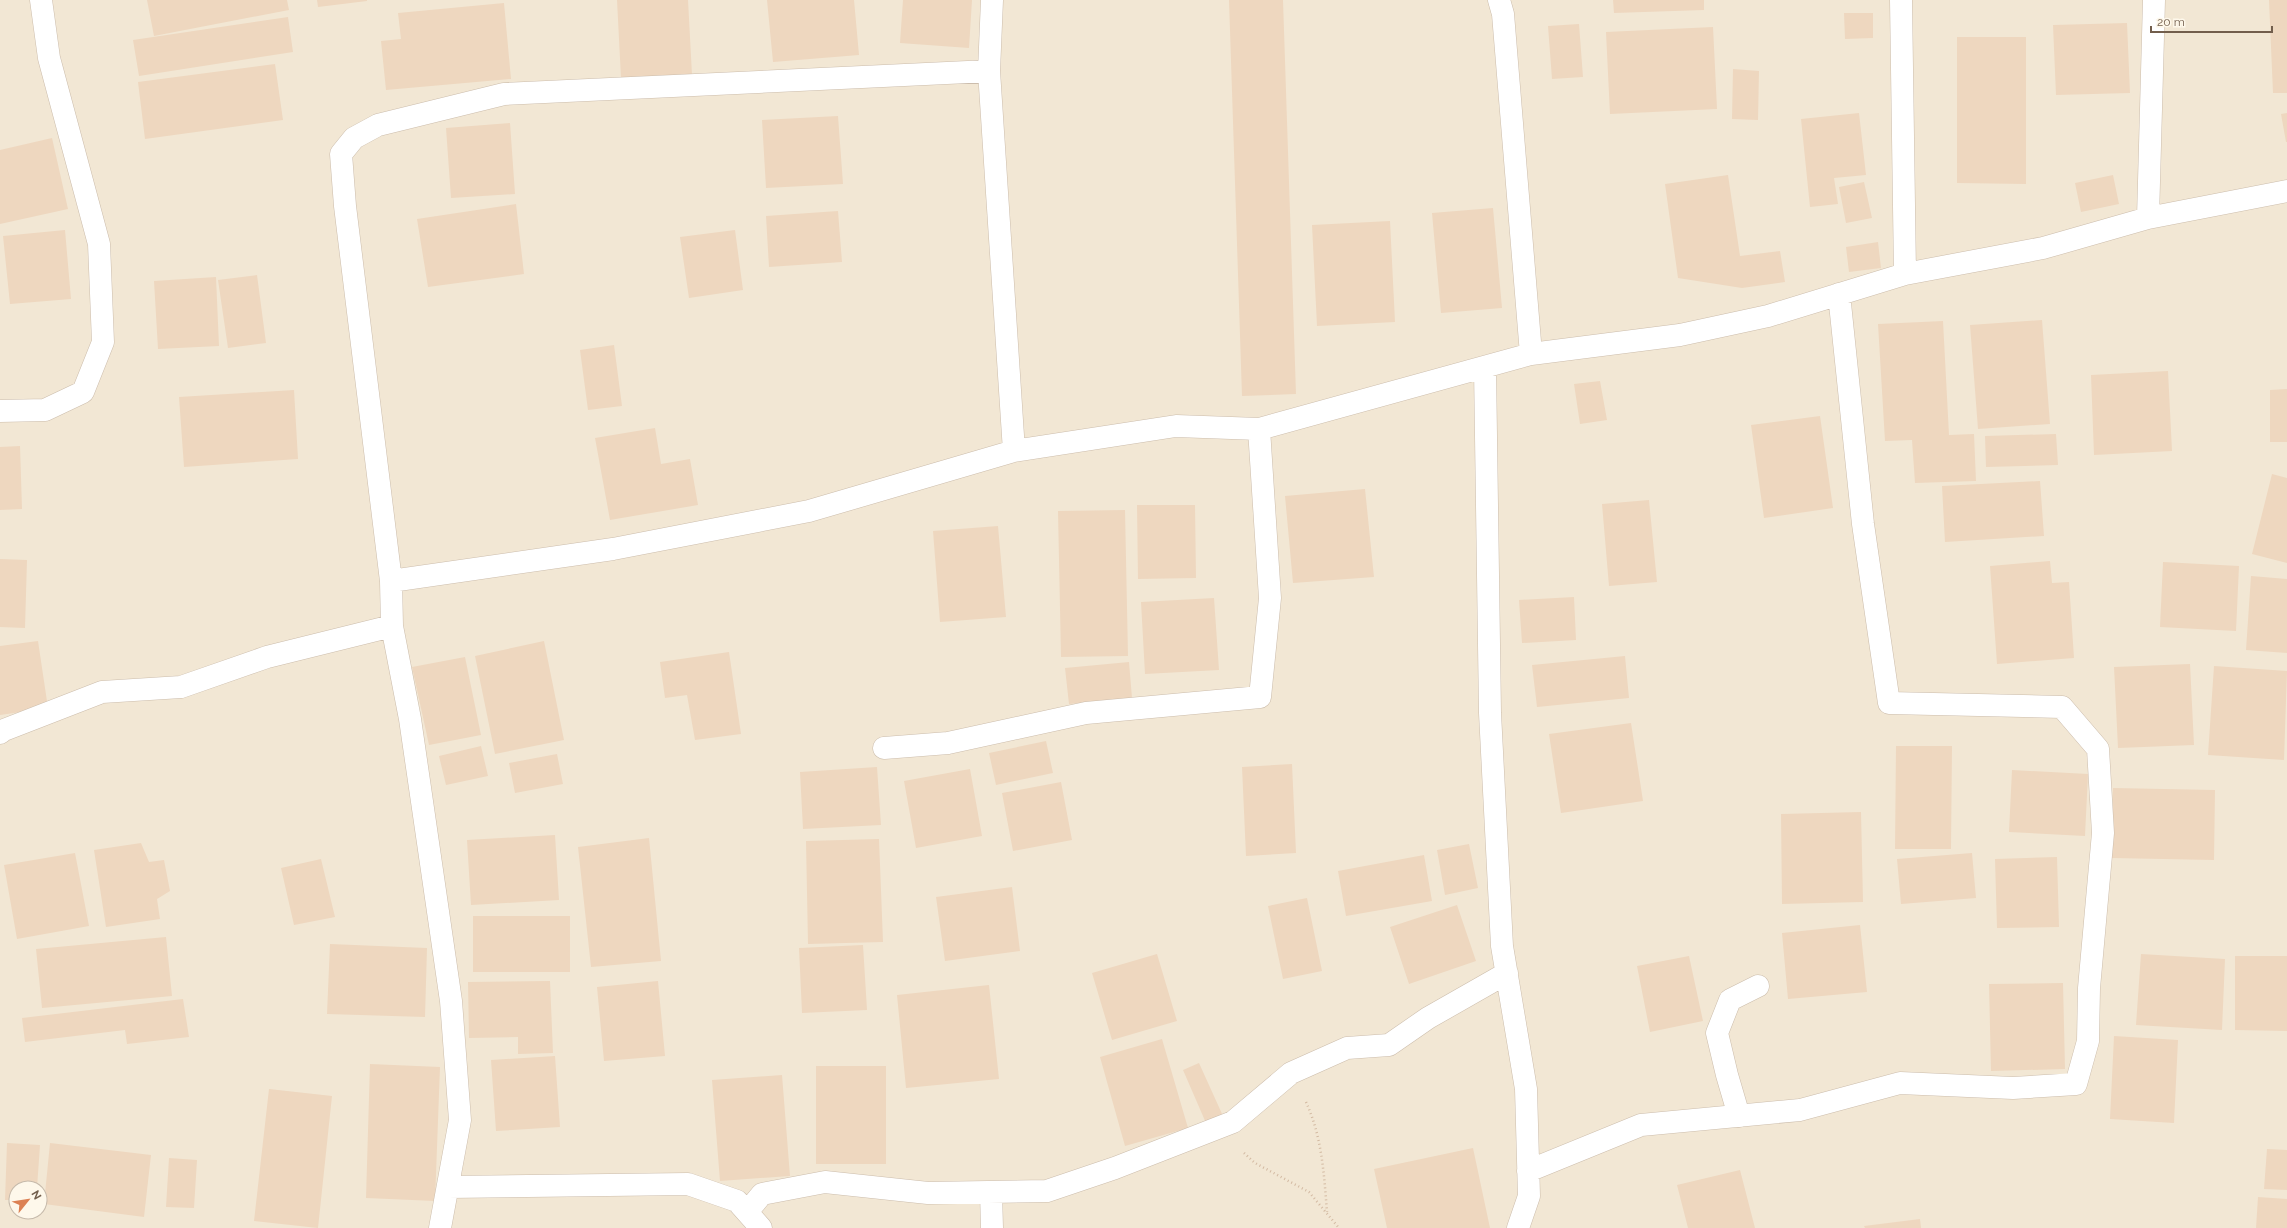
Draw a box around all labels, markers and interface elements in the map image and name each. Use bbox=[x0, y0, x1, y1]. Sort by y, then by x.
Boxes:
scale bar bbox=[2151, 8, 2272, 34]
text: 20 m bbox=[2157, 15, 2185, 29]
north arrow bbox=[8, 1180, 48, 1220]
text: N bbox=[28, 1188, 44, 1202]

